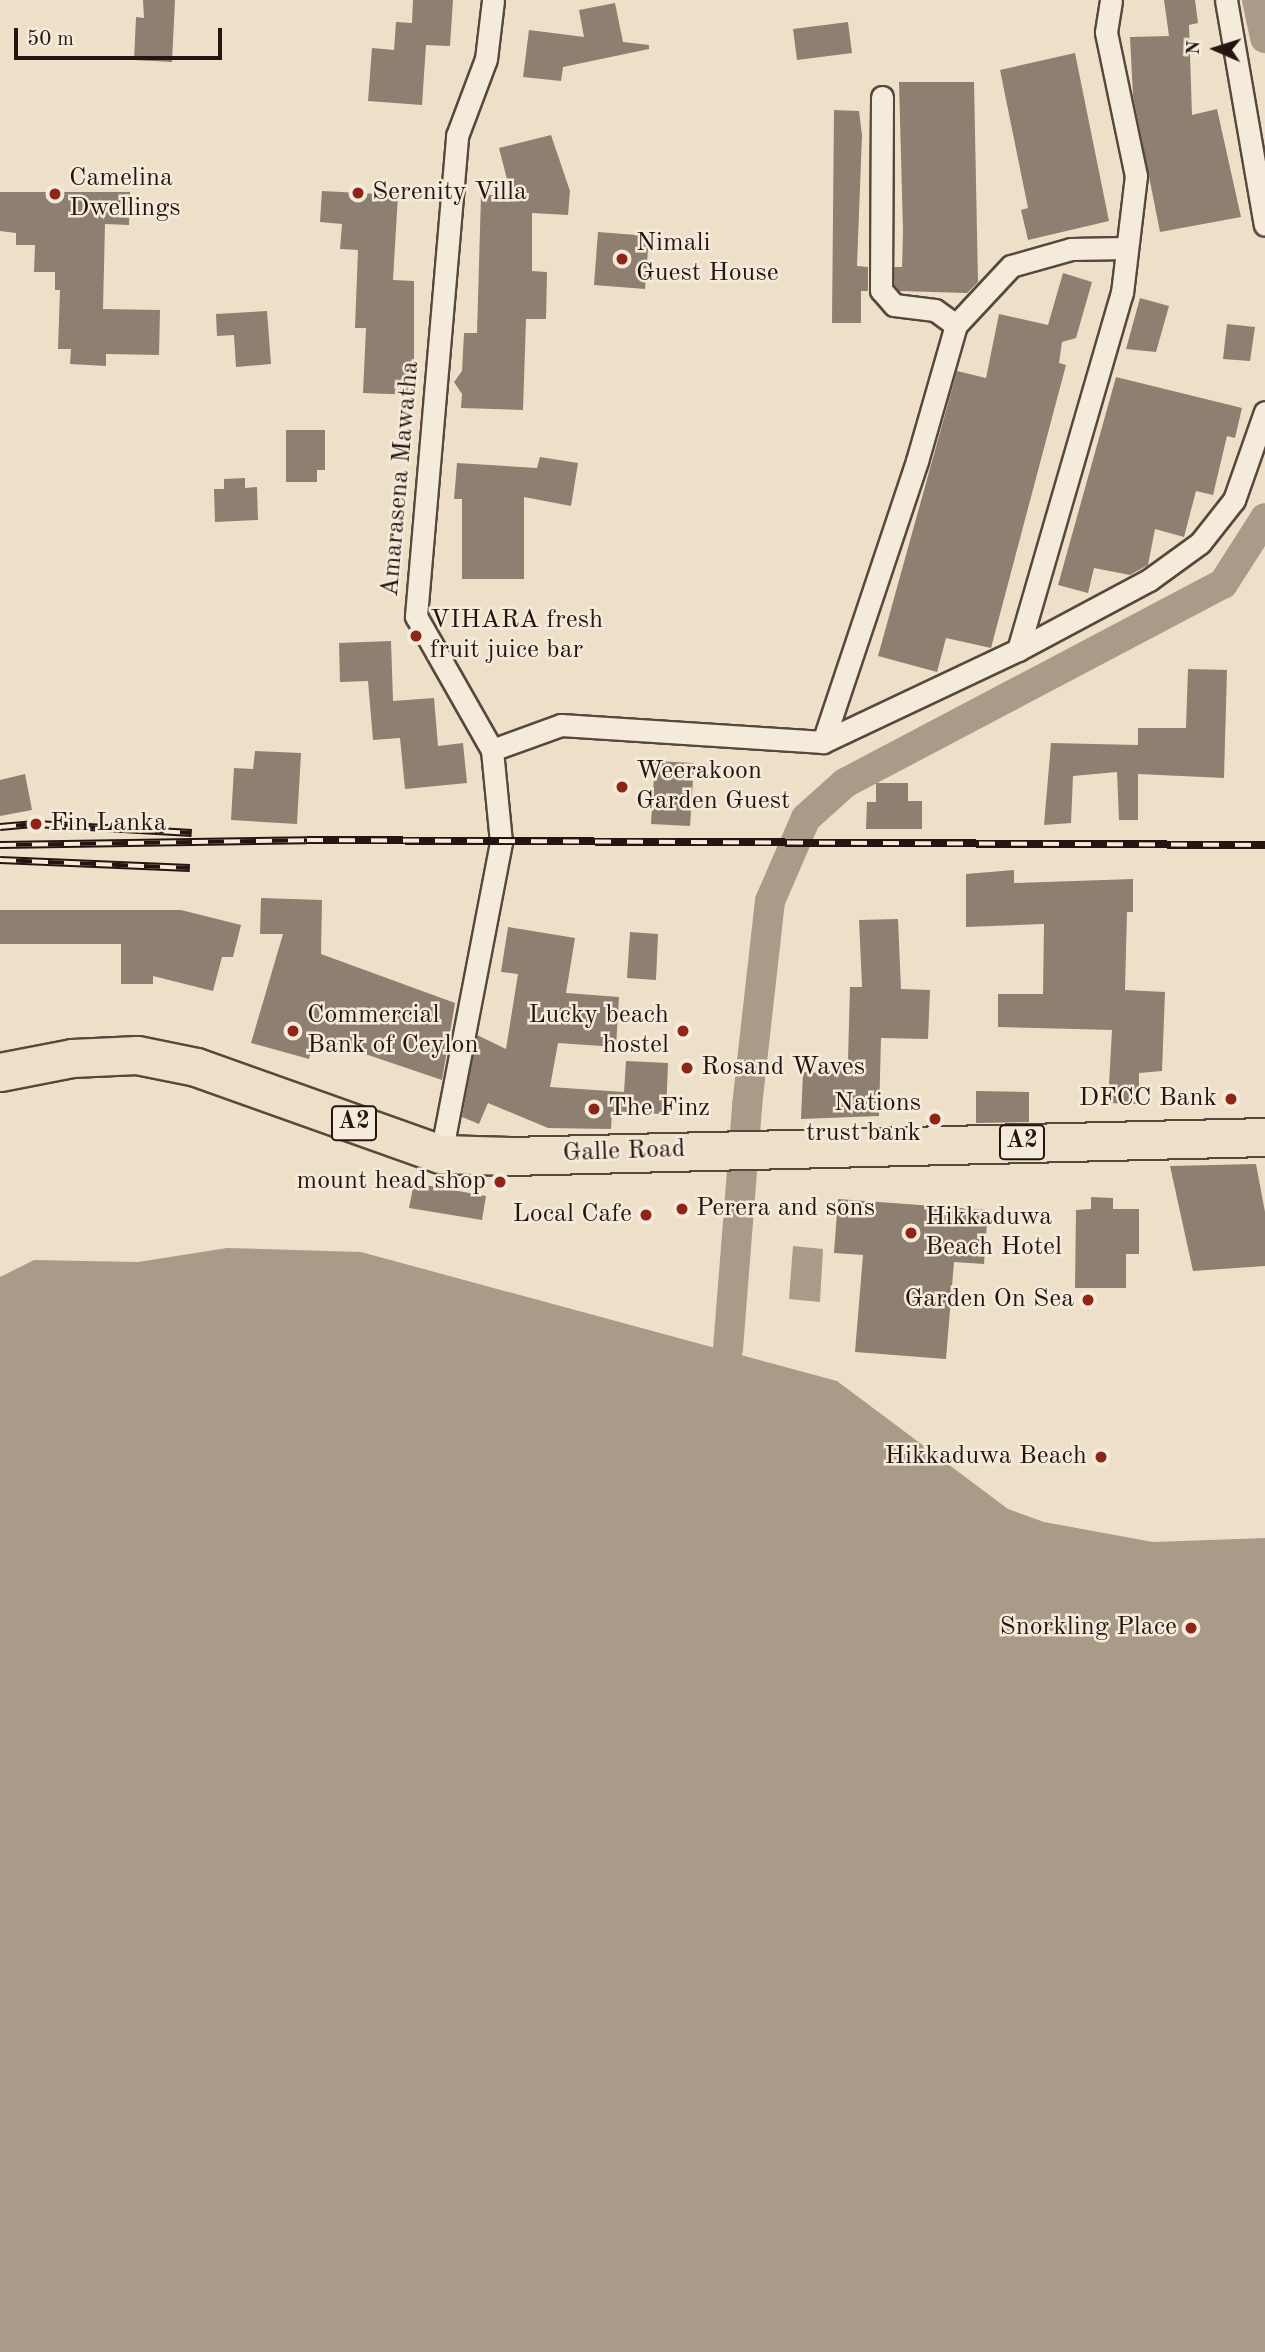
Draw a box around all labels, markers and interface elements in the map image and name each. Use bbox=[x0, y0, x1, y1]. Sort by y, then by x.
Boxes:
scale bar bbox=[18, 14, 226, 58]
north arrow bbox=[1181, 14, 1251, 84]
text: 50 m bbox=[27, 29, 74, 50]
text: N bbox=[1185, 40, 1204, 56]
place label: Camelina Dwellings bbox=[69, 163, 181, 224]
place label: Serenity Villa bbox=[372, 177, 527, 209]
marker: Serenity Villa bbox=[350, 185, 366, 201]
marker: Camelina Dwellings bbox=[47, 186, 63, 202]
place label: Nimali Guest House bbox=[636, 228, 779, 290]
marker: Nimali Guest House bbox=[614, 251, 630, 267]
street label: Amarasena Mawatha bbox=[375, 360, 427, 598]
place label: VIHARA fresh fruit juice bar bbox=[430, 605, 603, 666]
marker: VIHARA fresh fruit juice bar bbox=[408, 628, 424, 644]
place label: Weerakoon Garden Guest bbox=[636, 756, 790, 818]
marker: Weerakoon Garden Guest bbox=[614, 779, 630, 795]
place label: Fin Lanka bbox=[50, 808, 167, 840]
marker: Fin Lanka bbox=[28, 816, 44, 832]
place label: Commercial Bank of Ceylon bbox=[307, 1000, 478, 1062]
place label: Lucky beach hostel bbox=[528, 1000, 669, 1062]
marker: Commercial Bank of Ceylon bbox=[285, 1023, 301, 1039]
marker: Lucky beach hostel bbox=[675, 1023, 691, 1039]
place label: Rosand Waves bbox=[701, 1052, 865, 1084]
marker: Rosand Waves bbox=[679, 1060, 695, 1076]
place label: DFCC Bank bbox=[1079, 1083, 1217, 1115]
place label: Nations trust bank bbox=[806, 1088, 921, 1150]
marker: DFCC Bank bbox=[1223, 1091, 1239, 1107]
place label: The Finz bbox=[608, 1093, 710, 1125]
marker: The Finz bbox=[586, 1101, 602, 1117]
road number: A2 bbox=[330, 1102, 378, 1143]
marker: Nations trust bank bbox=[927, 1111, 943, 1127]
road number: A2 bbox=[998, 1122, 1046, 1162]
street label: Galle Road bbox=[562, 1134, 686, 1170]
place label: mount head shop bbox=[297, 1166, 486, 1198]
marker: mount head shop bbox=[492, 1174, 508, 1190]
place label: Perera and sons bbox=[696, 1193, 875, 1225]
place label: Local Cafe bbox=[512, 1199, 632, 1231]
marker: Perera and sons bbox=[674, 1201, 690, 1217]
place label: Hikkaduwa Beach Hotel bbox=[925, 1202, 1062, 1264]
marker: Local Cafe bbox=[638, 1207, 654, 1223]
marker: Hikkaduwa Beach Hotel bbox=[903, 1225, 919, 1241]
place label: Garden On Sea bbox=[904, 1284, 1074, 1316]
marker: Garden On Sea bbox=[1080, 1292, 1096, 1308]
place label: Hikkaduwa Beach bbox=[884, 1441, 1087, 1473]
marker: Hikkaduwa Beach bbox=[1093, 1449, 1109, 1465]
place label: Snorkling Place bbox=[1000, 1612, 1177, 1644]
marker: Snorkling Place bbox=[1183, 1620, 1199, 1636]

